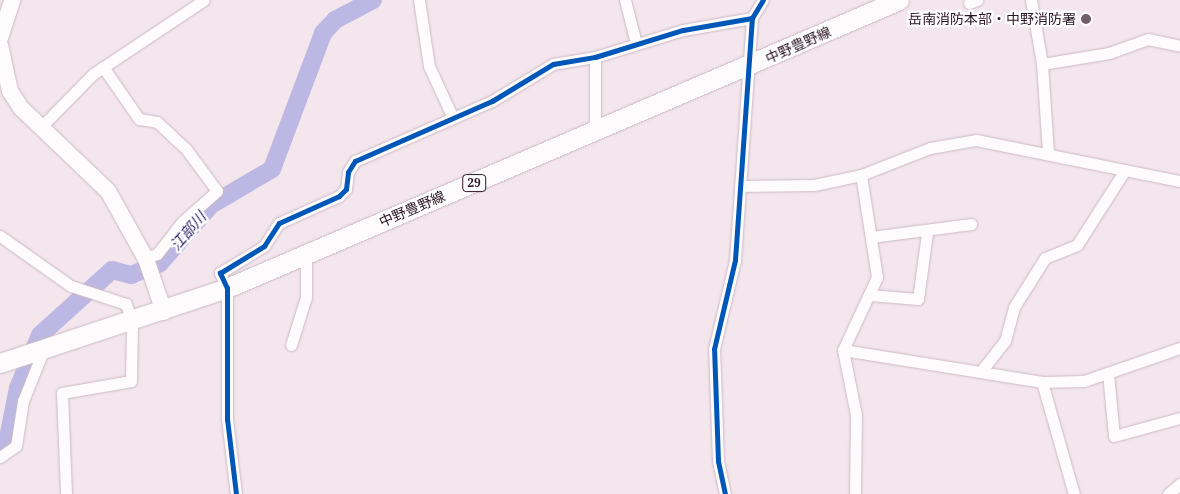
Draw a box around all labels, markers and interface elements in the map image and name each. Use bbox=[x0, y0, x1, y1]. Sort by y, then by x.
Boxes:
place label: 岳南消防本部・中野消防署 bbox=[908, 11, 1076, 27]
marker: 岳南消防本部・中野消防署 bbox=[1080, 13, 1092, 25]
street label: 中野豊野線 bbox=[763, 23, 833, 67]
road number: 29 bbox=[462, 174, 486, 192]
street label: 中野豊野線 bbox=[377, 188, 447, 230]
water label: 江部川 bbox=[166, 208, 210, 254]

